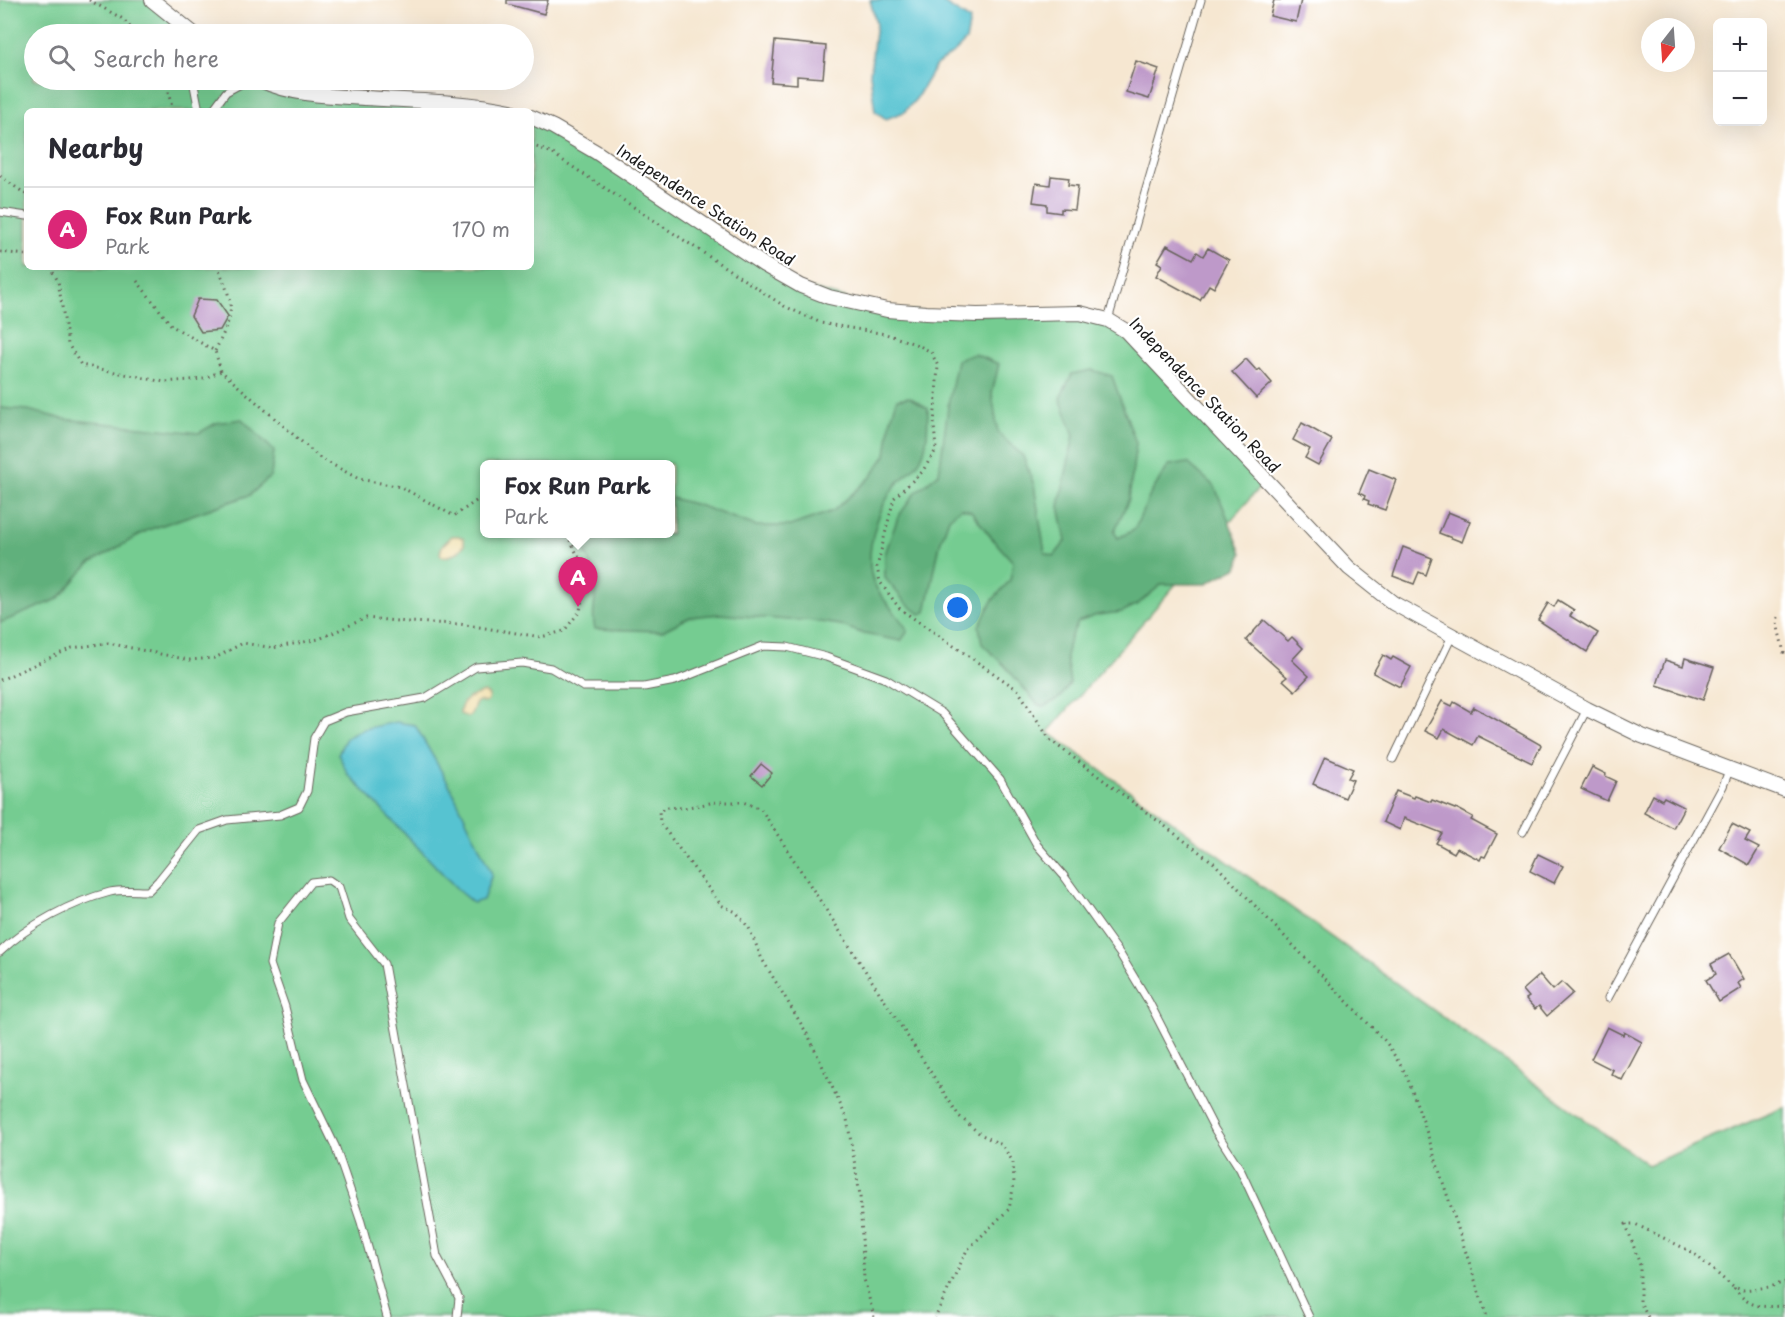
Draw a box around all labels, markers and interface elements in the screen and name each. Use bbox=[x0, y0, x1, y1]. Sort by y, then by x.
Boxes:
north arrow bbox=[1641, 18, 1695, 72]
map controls bbox=[1713, 18, 1767, 126]
button: + bbox=[1713, 18, 1767, 72]
search box bbox=[24, 24, 534, 90]
icon: search bbox=[45, 41, 78, 74]
text: Search here bbox=[93, 41, 219, 74]
button: − bbox=[1713, 72, 1767, 126]
text: Nearby bbox=[48, 128, 143, 167]
street label: Independence Station Road bbox=[613, 137, 800, 271]
text: Fox Run Park bbox=[105, 198, 252, 231]
text: A bbox=[60, 214, 75, 244]
text: 170 m bbox=[452, 214, 510, 244]
text: Park bbox=[105, 231, 150, 261]
street label: Independence Station Road bbox=[1125, 311, 1287, 478]
popup bbox=[480, 460, 675, 538]
text: Fox Run Park bbox=[504, 468, 651, 501]
text: Park bbox=[504, 501, 549, 531]
pin: A bbox=[558, 558, 598, 607]
your location bbox=[943, 593, 972, 622]

